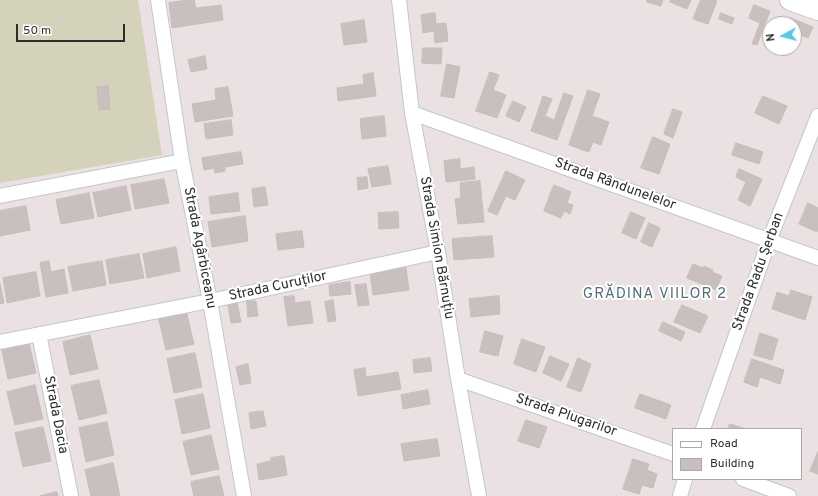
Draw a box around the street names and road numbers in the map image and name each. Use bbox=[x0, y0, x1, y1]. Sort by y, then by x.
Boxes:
street label: Strada Rândunelelor bbox=[552, 155, 678, 215]
street label: Strada Simion Bărnuțiu bbox=[415, 175, 457, 321]
street label: Strada Agârbiceanu bbox=[179, 186, 219, 310]
street label: Strada Radu Șerban bbox=[730, 211, 788, 333]
street label: Strada Curuților bbox=[227, 268, 329, 306]
street label: Strada Dacia bbox=[39, 375, 71, 455]
street label: Strada Plugarilor bbox=[513, 391, 619, 441]

